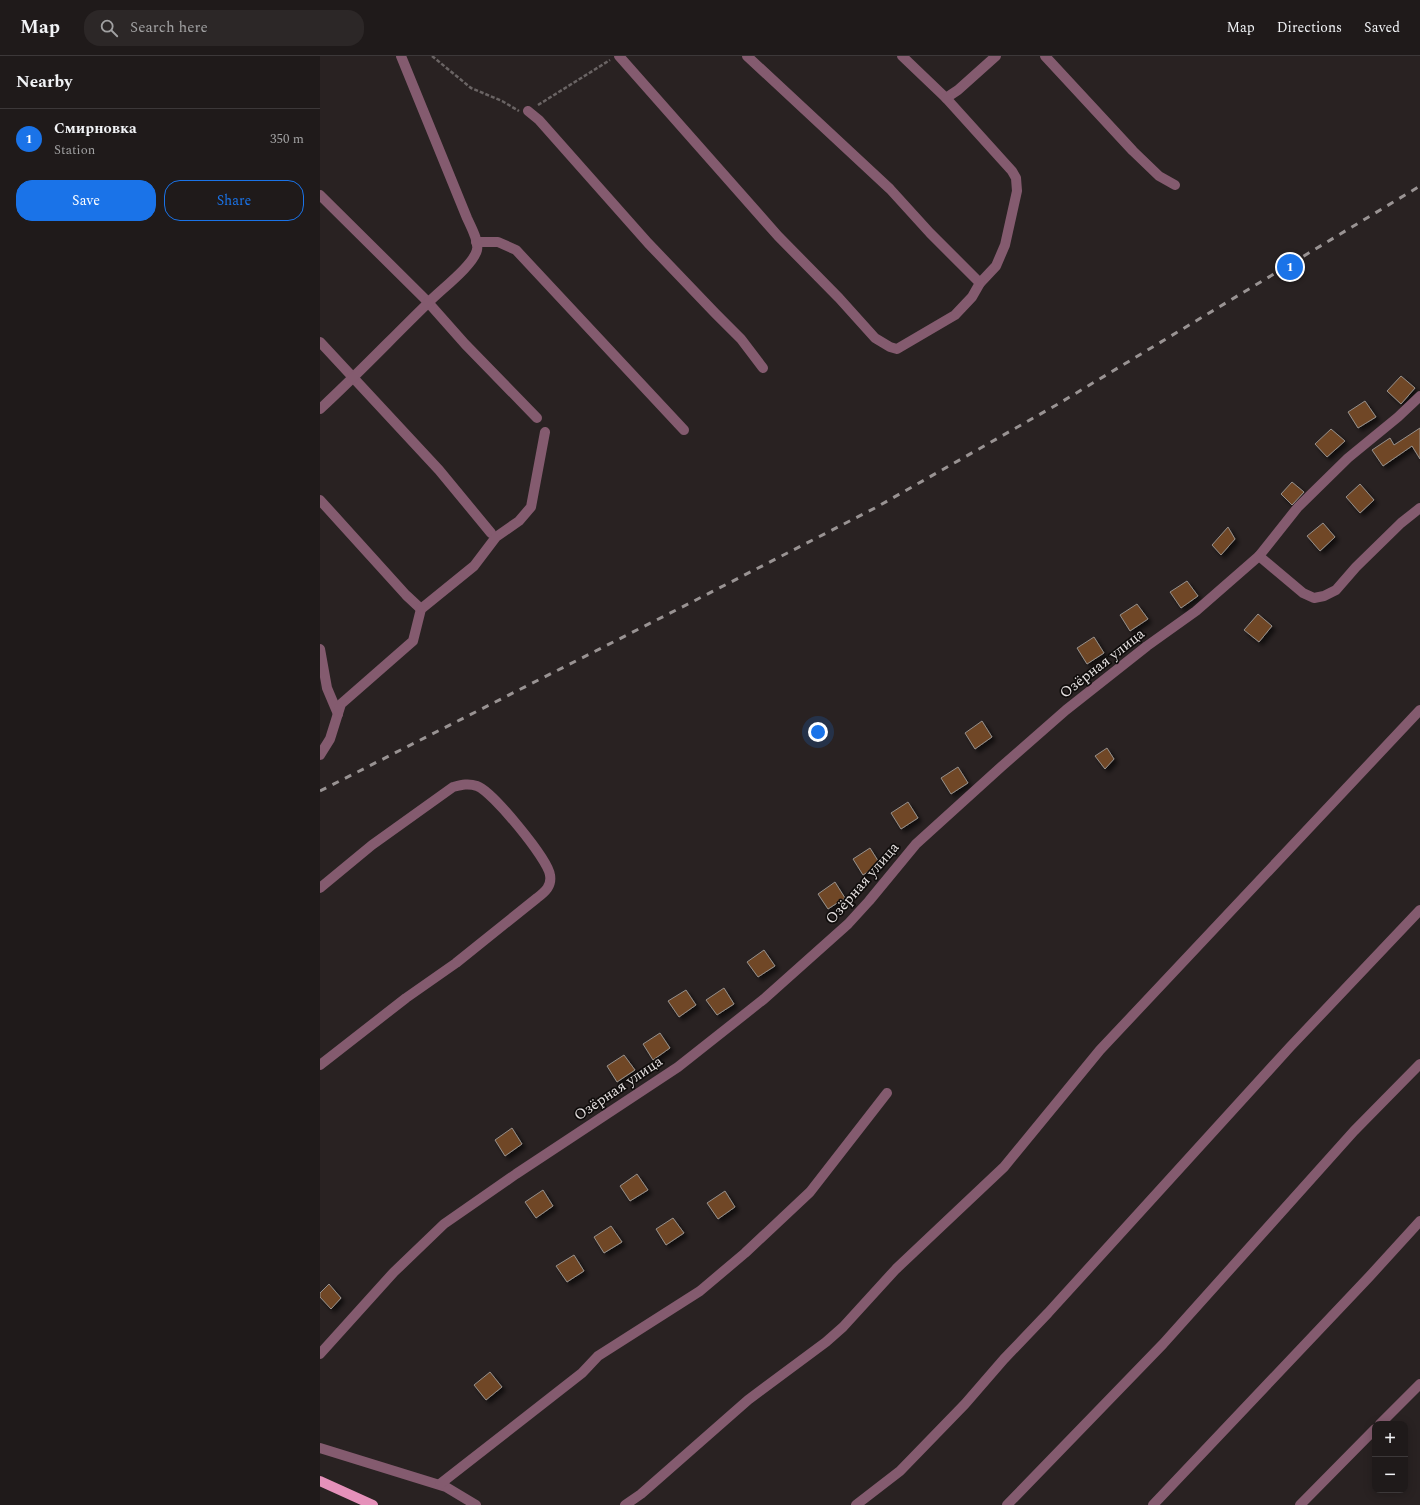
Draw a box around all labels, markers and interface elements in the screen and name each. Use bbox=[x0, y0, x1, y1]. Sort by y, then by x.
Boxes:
search box bbox=[84, 10, 364, 46]
text: Map bbox=[20, 13, 60, 42]
text: Search here bbox=[130, 16, 208, 39]
icon: search bbox=[98, 17, 120, 39]
text: Map bbox=[1227, 17, 1255, 38]
text: Directions bbox=[1277, 17, 1342, 38]
text: Saved bbox=[1364, 17, 1400, 38]
text: Nearby bbox=[16, 69, 72, 95]
text: Смирновка bbox=[54, 117, 137, 140]
text: 1 bbox=[25, 129, 33, 149]
text: 350 m bbox=[270, 129, 304, 149]
text: Station bbox=[54, 140, 95, 160]
button: Save bbox=[16, 180, 156, 221]
button: Share bbox=[164, 180, 304, 221]
pin: 1 bbox=[1277, 252, 1303, 282]
street label: Озёрная улица bbox=[1055, 622, 1150, 704]
your location bbox=[808, 722, 828, 742]
street label: Озёрная улица bbox=[820, 836, 905, 930]
street label: Озёрная улица bbox=[569, 1050, 668, 1127]
map controls bbox=[1372, 1421, 1408, 1493]
button: + bbox=[1372, 1421, 1408, 1457]
button: − bbox=[1372, 1457, 1408, 1493]

